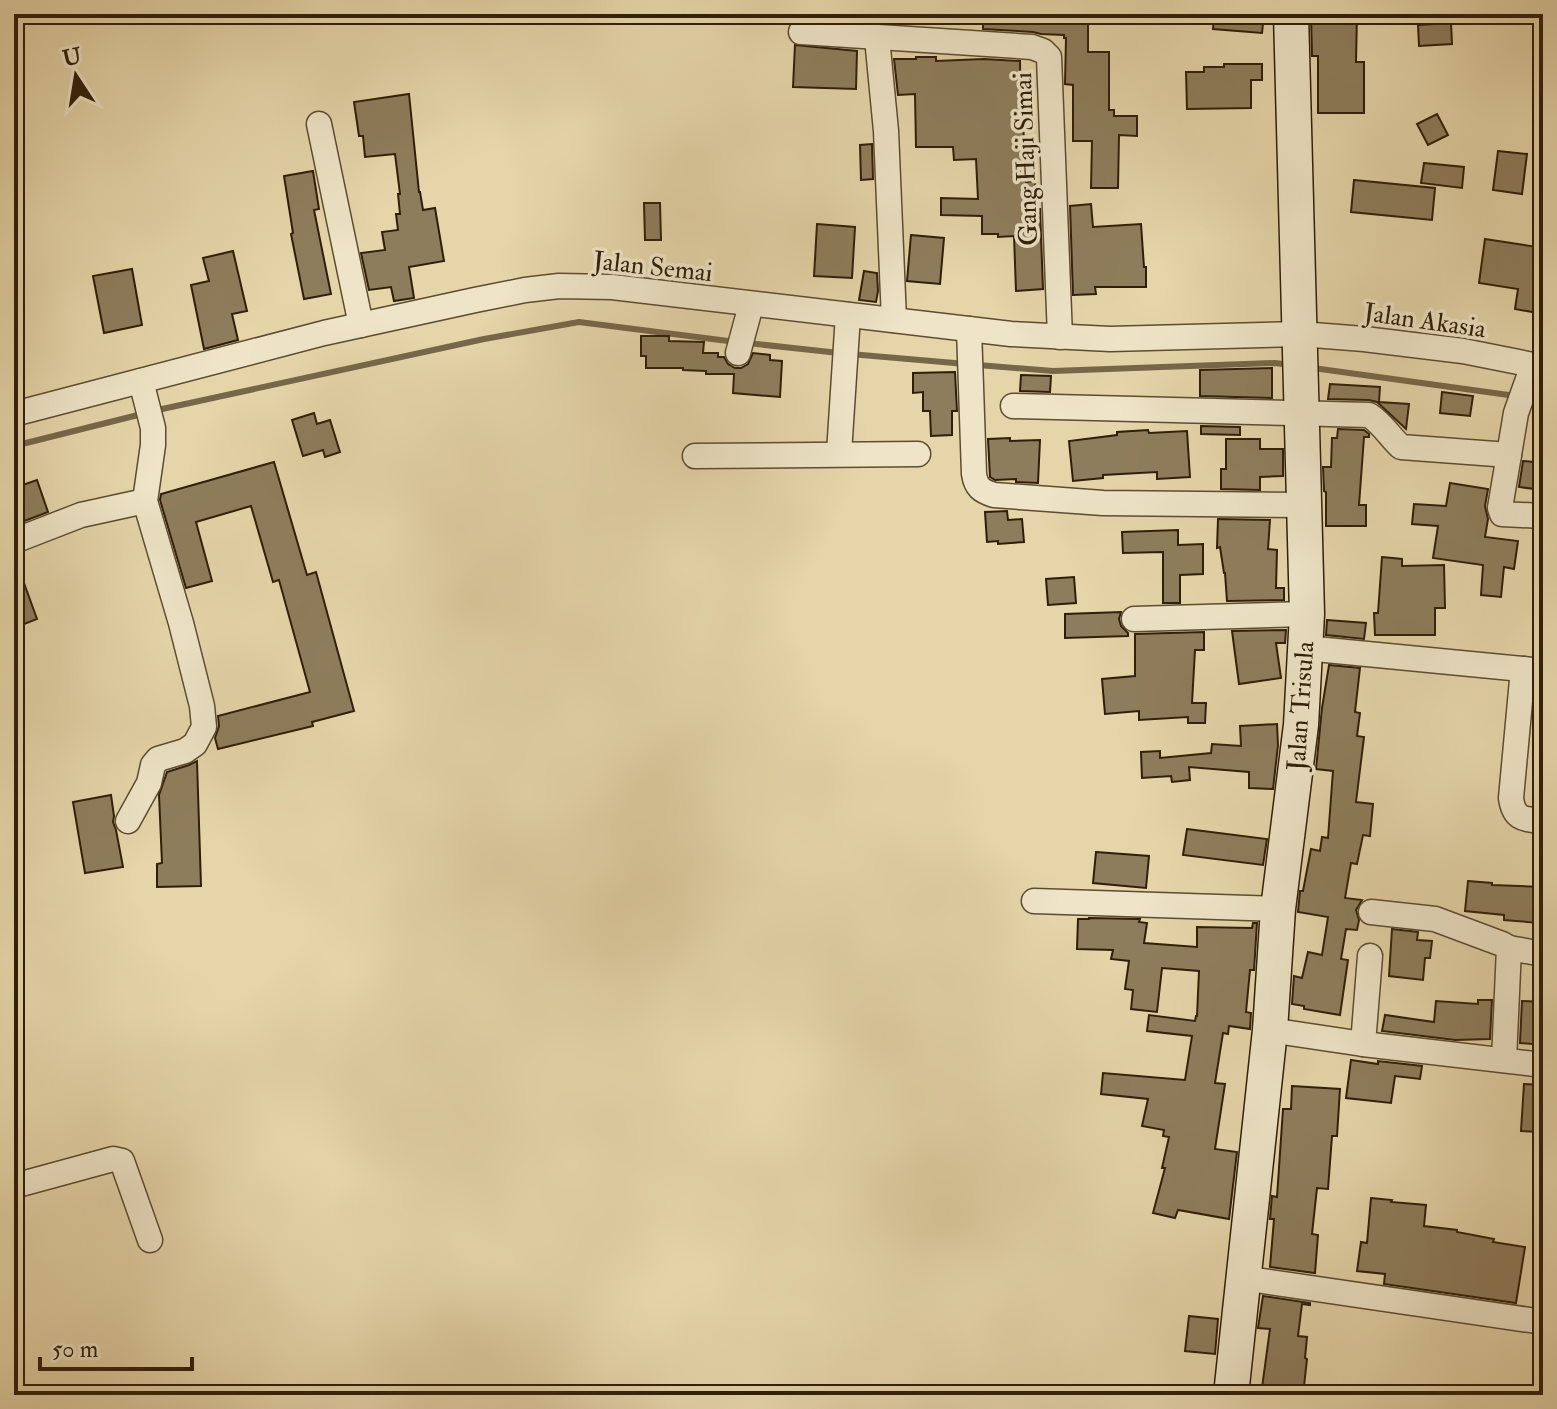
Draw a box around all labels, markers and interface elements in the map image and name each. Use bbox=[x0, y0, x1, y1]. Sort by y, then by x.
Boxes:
north arrow bbox=[36, 36, 116, 116]
text: U bbox=[60, 42, 85, 73]
street label: Gang Haji Simai bbox=[1007, 72, 1045, 246]
street label: Jalan Semai bbox=[591, 245, 714, 289]
street label: Jalan Akasia bbox=[1361, 296, 1488, 345]
street label: Jalan Trisula bbox=[1280, 640, 1322, 773]
scale bar bbox=[40, 1321, 192, 1371]
text: 50 m bbox=[52, 1334, 99, 1365]

